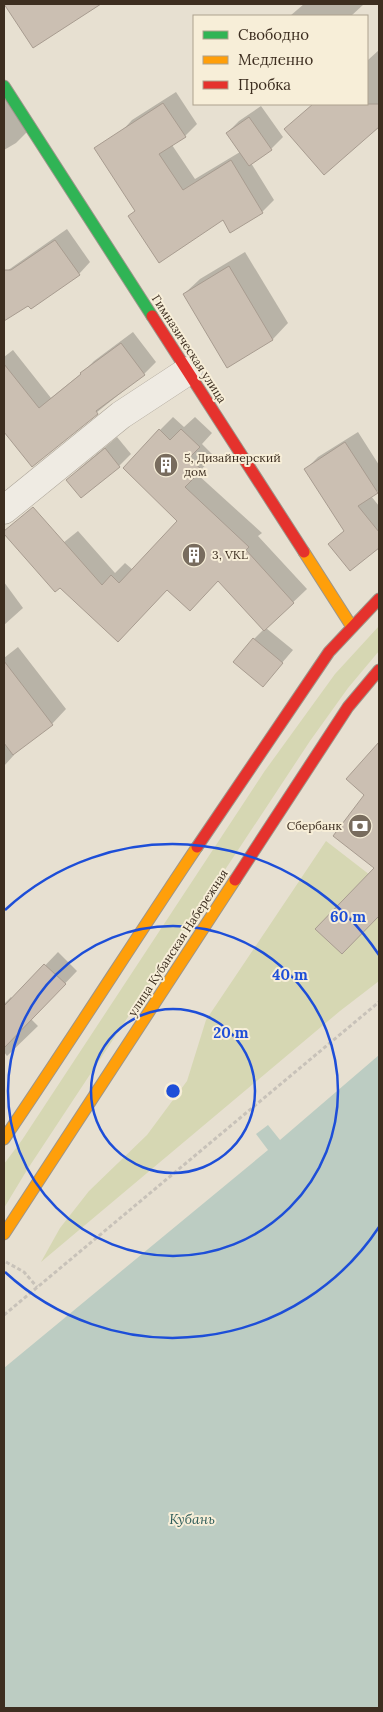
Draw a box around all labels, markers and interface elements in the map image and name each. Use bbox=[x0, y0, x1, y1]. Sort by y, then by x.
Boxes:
legend bbox=[193, 15, 368, 105]
text: Свободно bbox=[238, 25, 309, 44]
text: Медленно bbox=[238, 50, 313, 69]
text: Пробка bbox=[238, 75, 291, 94]
street label: Гимназическая улица bbox=[149, 292, 230, 406]
place label: 5, Дизайнерский дом bbox=[184, 450, 281, 479]
building icon: 5, Дизайнерский дом bbox=[153, 452, 179, 478]
building icon: 3, VKL bbox=[181, 542, 207, 568]
place label: 3, VKL bbox=[212, 547, 248, 562]
bank icon: Сбербанк bbox=[347, 813, 373, 839]
place label: Сбербанк bbox=[287, 818, 343, 833]
street label: улица Кубанская Набережная bbox=[124, 866, 231, 1019]
text: 60 m bbox=[330, 907, 366, 926]
text: 40 m bbox=[272, 965, 308, 984]
text: 20 m bbox=[213, 1023, 249, 1042]
centre of rings bbox=[164, 1082, 182, 1100]
water label: Кубань bbox=[169, 1510, 215, 1528]

